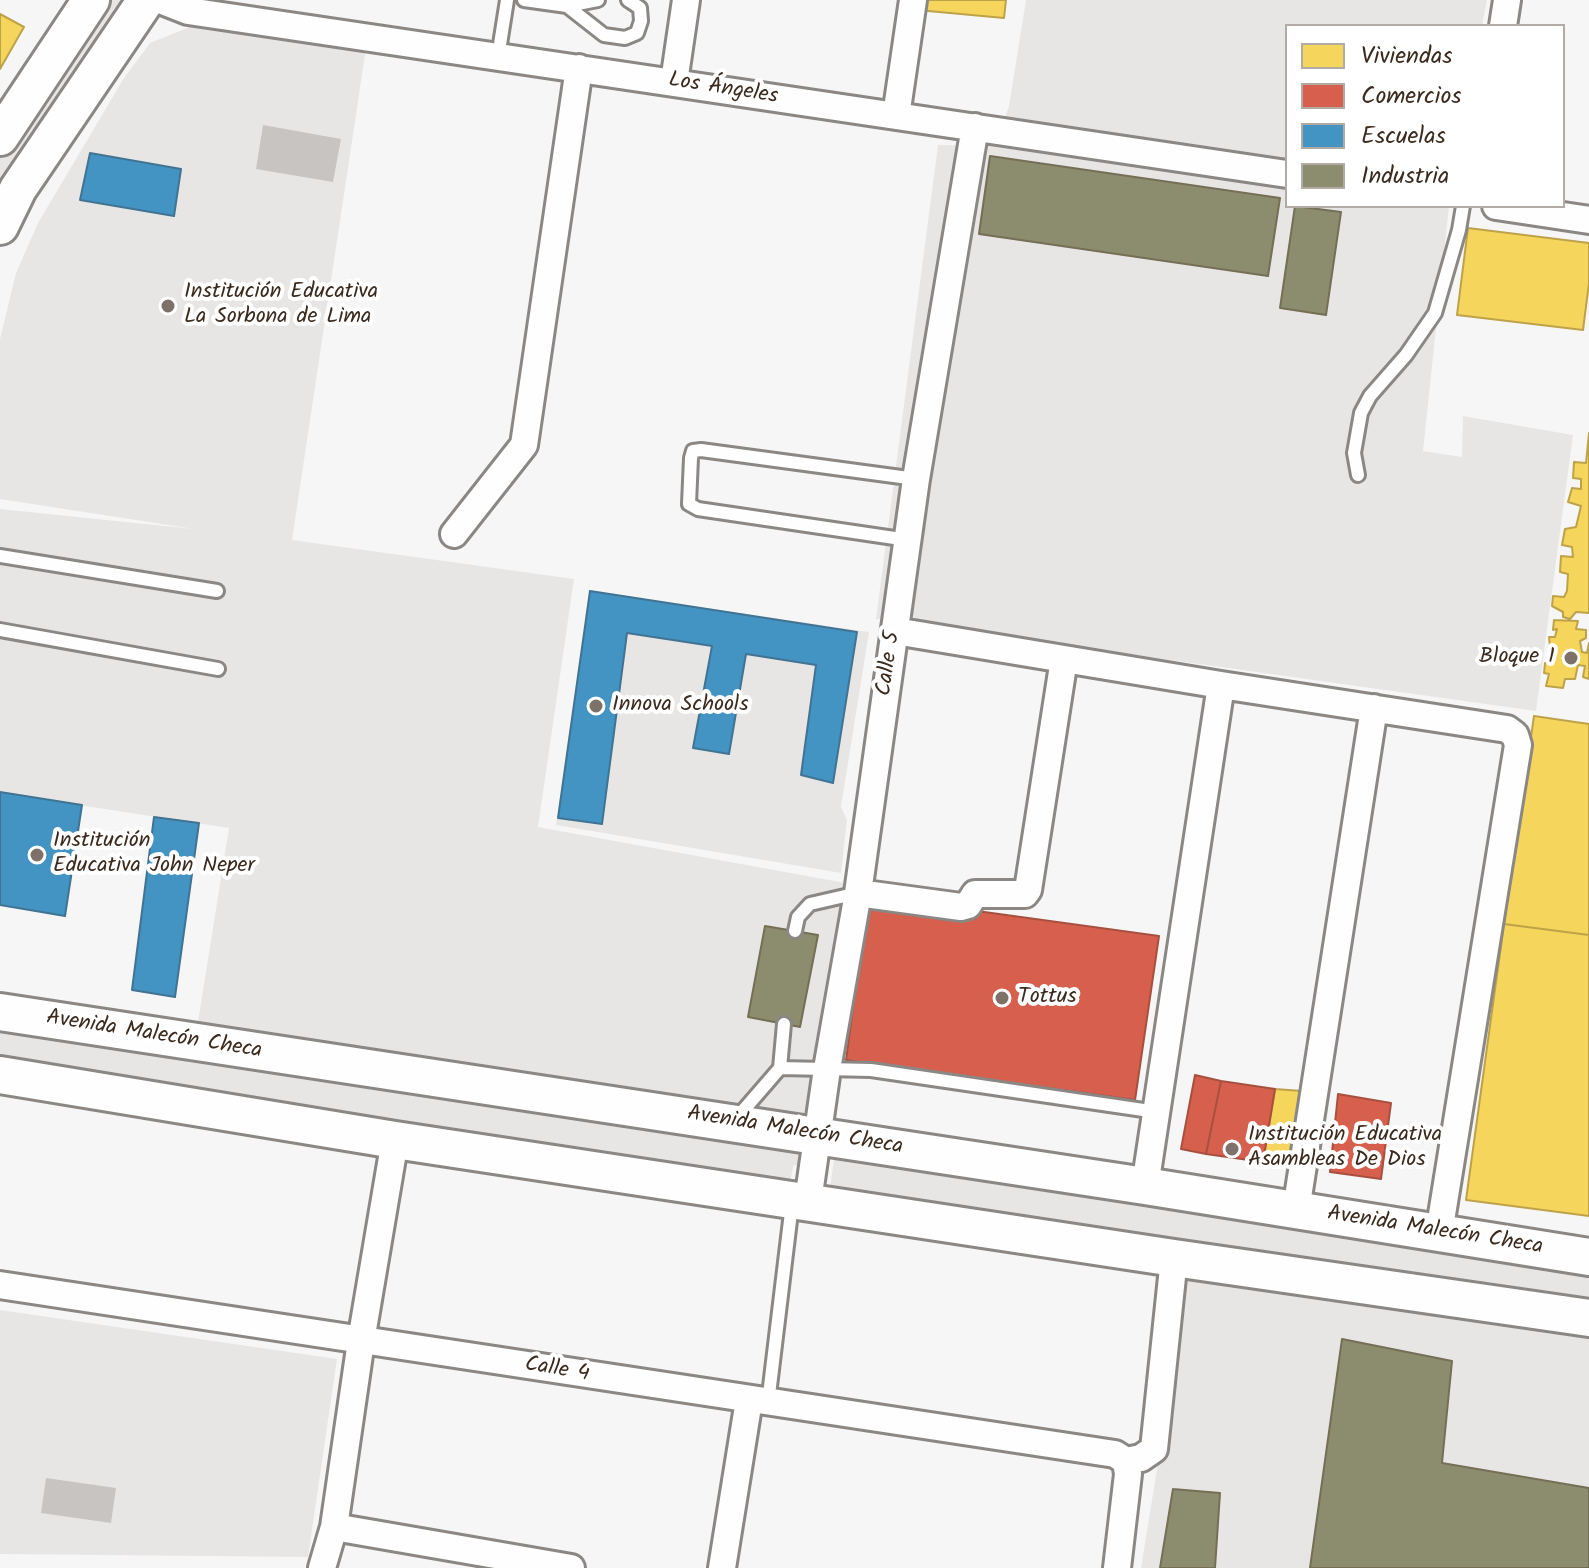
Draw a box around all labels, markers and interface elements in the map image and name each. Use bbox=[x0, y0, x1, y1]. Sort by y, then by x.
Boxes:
legend bbox=[1285, 24, 1565, 208]
text: Viviendas bbox=[1361, 37, 1452, 76]
street label: Los Ángeles bbox=[666, 68, 780, 112]
text: Comercios bbox=[1361, 77, 1462, 116]
text: Escuelas bbox=[1361, 117, 1446, 156]
text: Industria bbox=[1361, 157, 1449, 196]
place label: Institución Educativa La Sorbona de Lima bbox=[184, 280, 378, 332]
marker: Institución Educativa La Sorbona de Lima bbox=[159, 297, 177, 315]
street label: Calle 5 bbox=[872, 630, 908, 698]
place label: Bloque 1 bbox=[1479, 645, 1555, 671]
marker: Bloque 1 bbox=[1562, 649, 1580, 667]
place label: Innova Schools bbox=[612, 693, 749, 719]
marker: Innova Schools bbox=[587, 697, 605, 715]
place label: Institución Educativa John Neper bbox=[53, 829, 255, 880]
marker: Institución Educativa John Neper bbox=[28, 846, 46, 864]
place label: Tottus bbox=[1018, 985, 1077, 1011]
marker: Tottus bbox=[993, 989, 1011, 1007]
street label: Avenida Malecón Checa bbox=[44, 1006, 264, 1066]
street label: Avenida Malecón Checa bbox=[685, 1102, 905, 1162]
place label: Institución Educativa Asambleas De Dios bbox=[1248, 1123, 1442, 1174]
marker: Institución Educativa Asambleas De Dios bbox=[1223, 1140, 1241, 1158]
street label: Avenida Malecón Checa bbox=[1325, 1202, 1545, 1262]
street label: Calle 4 bbox=[523, 1353, 591, 1389]

